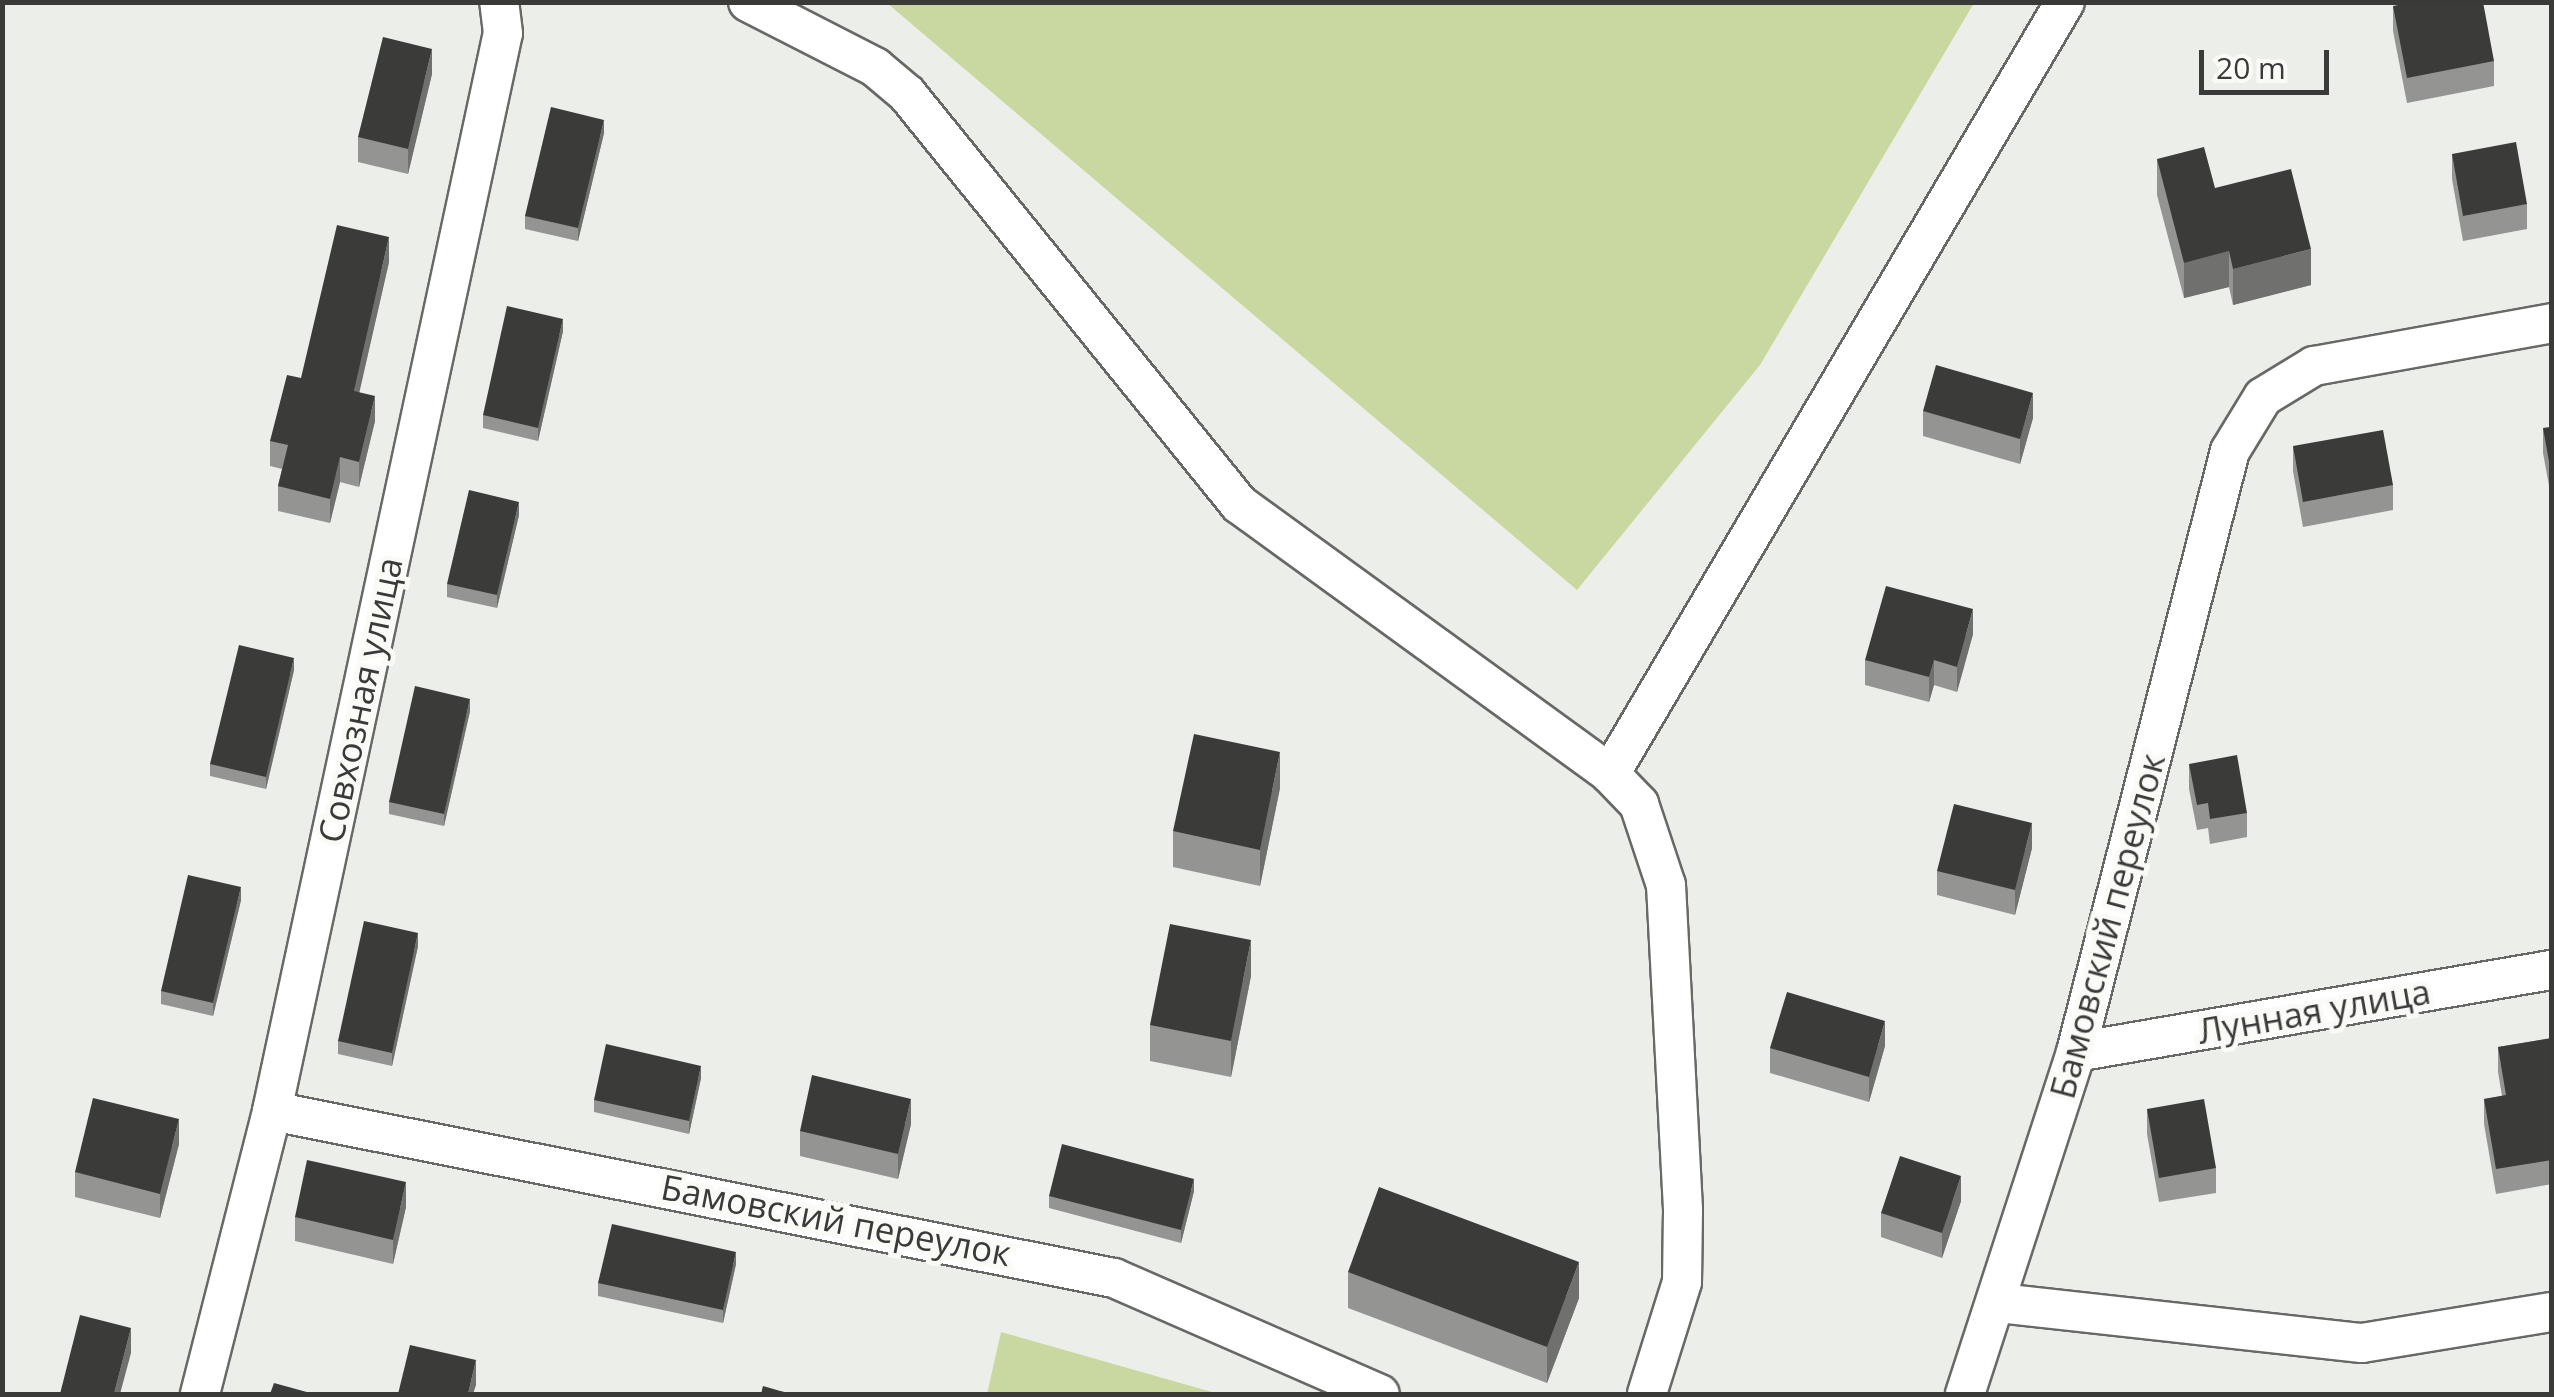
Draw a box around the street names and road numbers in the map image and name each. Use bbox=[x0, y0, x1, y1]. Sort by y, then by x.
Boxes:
street label: Совхозная улица bbox=[309, 553, 411, 847]
street label: Бамовский переулок bbox=[2041, 749, 2173, 1103]
street label: Лунная улица bbox=[2194, 970, 2434, 1052]
street label: Бамовский переулок bbox=[658, 1165, 1014, 1275]

